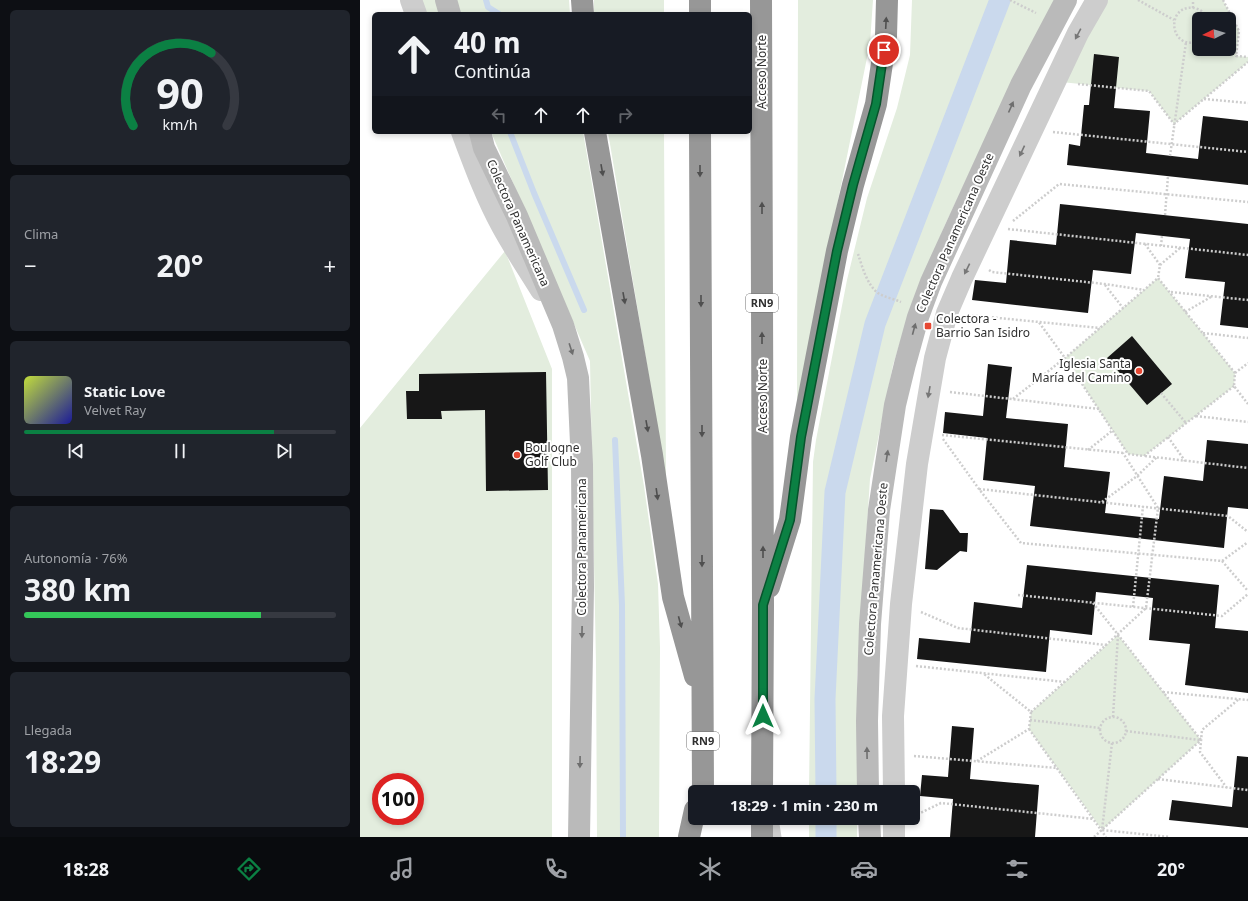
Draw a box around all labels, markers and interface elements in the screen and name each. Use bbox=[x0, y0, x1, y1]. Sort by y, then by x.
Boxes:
north arrow bbox=[1192, 12, 1236, 56]
map controls bbox=[1192, 12, 1236, 56]
one-way arrow bbox=[883, 17, 890, 29]
text: 40 m bbox=[454, 23, 521, 61]
icon: ahead bbox=[388, 28, 440, 80]
one-way arrow bbox=[1075, 28, 1081, 40]
pin bbox=[867, 33, 901, 67]
street label: Acceso Norte bbox=[753, 35, 770, 109]
icon: arrive bbox=[873, 39, 895, 61]
text: Continúa bbox=[454, 59, 531, 83]
text: 90 bbox=[156, 65, 204, 121]
one-way arrow bbox=[1008, 102, 1014, 113]
icon: left bbox=[488, 104, 510, 126]
icon: ahead bbox=[530, 104, 552, 126]
icon: ahead bbox=[572, 104, 594, 126]
icon: right bbox=[614, 104, 636, 126]
text: km/h bbox=[162, 114, 198, 133]
one-way arrow bbox=[1019, 145, 1025, 157]
street label: Colectora Panamericana Oeste bbox=[911, 150, 998, 316]
street label: Colectora Panamericana bbox=[483, 157, 554, 289]
one-way arrow bbox=[599, 164, 605, 177]
one-way arrow bbox=[697, 165, 703, 178]
one-way arrow bbox=[759, 201, 765, 214]
text: Clima bbox=[24, 225, 58, 243]
text: 20° bbox=[156, 245, 204, 286]
text: − bbox=[24, 250, 37, 280]
text: + bbox=[323, 250, 336, 280]
one-way arrow bbox=[963, 263, 970, 274]
one-way arrow bbox=[621, 292, 627, 305]
road number: RN9 bbox=[746, 294, 778, 312]
one-way arrow bbox=[698, 295, 704, 308]
place label: Colectora - Barrio San Isidro bbox=[936, 310, 1030, 341]
marker: Colectora - Barrio San Isidro bbox=[923, 321, 933, 331]
one-way arrow bbox=[911, 323, 917, 335]
one-way arrow bbox=[759, 331, 765, 344]
one-way arrow bbox=[568, 343, 574, 355]
place label: Iglesia Santa María del Camino bbox=[1032, 355, 1131, 386]
street label: Acceso Norte bbox=[754, 359, 771, 433]
marker: Iglesia Santa María del Camino bbox=[1134, 366, 1144, 376]
text: Static Love bbox=[84, 381, 165, 401]
one-way arrow bbox=[926, 386, 932, 398]
text: Velvet Ray bbox=[84, 401, 146, 419]
one-way arrow bbox=[644, 420, 650, 433]
one-way arrow bbox=[698, 425, 705, 437]
place label: Boulogne Golf Club bbox=[525, 439, 580, 470]
icon: previous bbox=[65, 440, 87, 462]
icon: pause bbox=[169, 440, 191, 462]
icon: next bbox=[273, 440, 295, 462]
marker: Boulogne Golf Club bbox=[512, 450, 522, 460]
one-way arrow bbox=[884, 450, 890, 462]
street label: Colectora Panamericana bbox=[573, 478, 590, 616]
street label: Colectora Panamericana Oeste bbox=[859, 482, 892, 656]
one-way arrow bbox=[654, 488, 660, 500]
one-way arrow bbox=[760, 545, 766, 558]
text: Autonomía · 76% bbox=[24, 549, 128, 567]
one-way arrow bbox=[699, 555, 705, 568]
text: 380 km bbox=[24, 569, 131, 610]
one-way arrow bbox=[677, 616, 683, 628]
one-way arrow bbox=[579, 626, 585, 639]
position arrow bbox=[742, 695, 784, 737]
text: Llegada bbox=[24, 721, 72, 739]
road number: RN9 bbox=[687, 732, 719, 750]
text: 18:29 bbox=[24, 741, 101, 782]
one-way arrow bbox=[864, 747, 871, 759]
one-way arrow bbox=[577, 756, 583, 769]
speed limit sign: 100 bbox=[372, 773, 424, 825]
text: 18:29 · 1 min · 230 m bbox=[730, 795, 878, 815]
icon: directions bbox=[235, 855, 263, 883]
icon: music bbox=[388, 855, 416, 883]
icon: phone bbox=[542, 855, 570, 883]
icon: climate bbox=[696, 855, 724, 883]
icon: car bbox=[850, 855, 878, 883]
icon: filters bbox=[1003, 855, 1031, 883]
text: 18:28 bbox=[63, 857, 109, 881]
text: 20° bbox=[1157, 857, 1185, 881]

